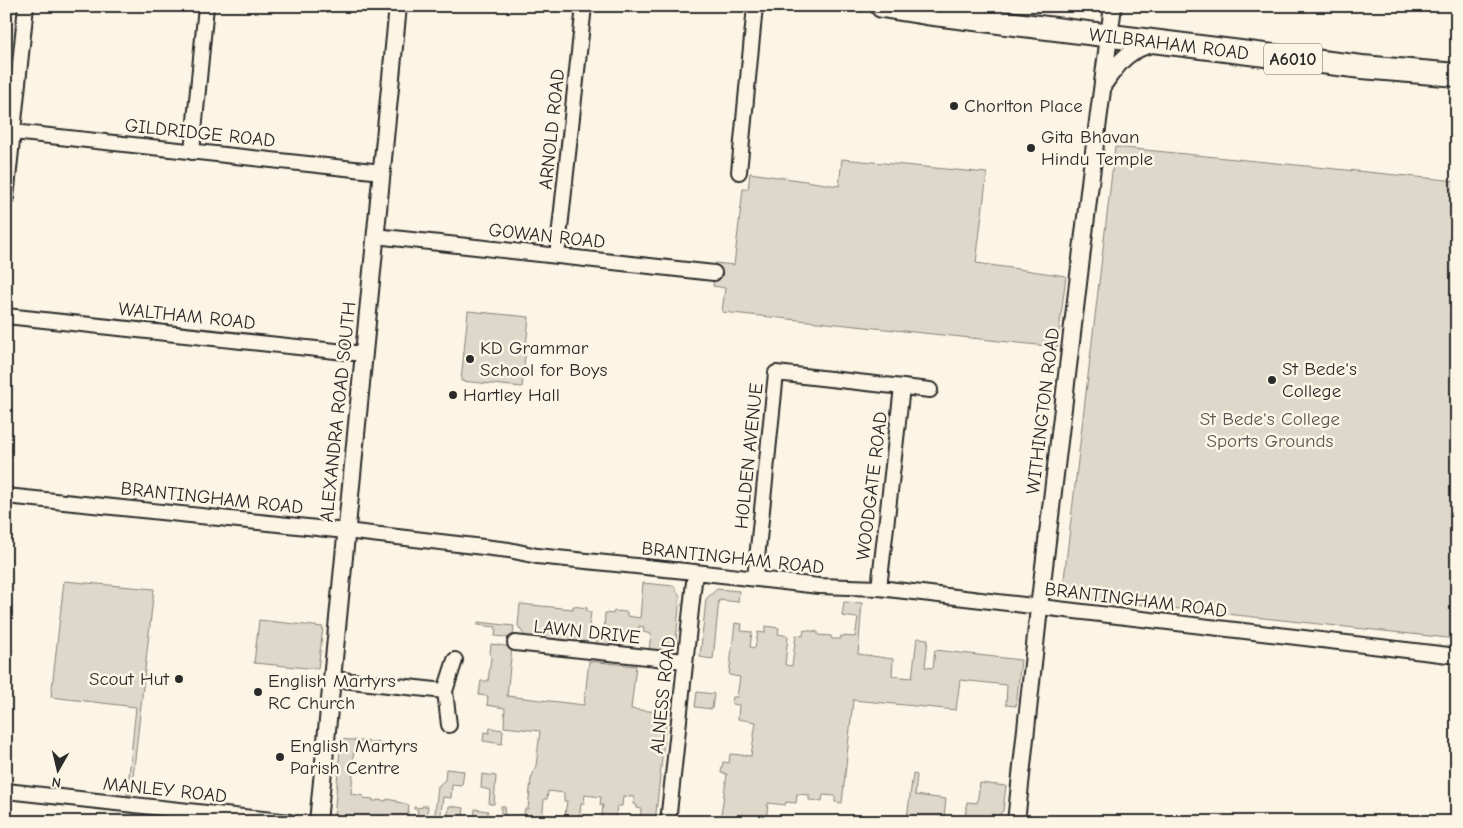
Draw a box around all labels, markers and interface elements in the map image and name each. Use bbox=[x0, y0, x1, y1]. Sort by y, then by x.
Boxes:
street label: WILBRAHAM ROAD bbox=[1088, 23, 1250, 65]
road number: A6010 bbox=[1264, 44, 1322, 74]
street label: ARNOLD ROAD bbox=[535, 67, 569, 191]
place label: Chorlton Place bbox=[964, 95, 1083, 117]
marker: Chorlton Place bbox=[948, 100, 960, 112]
street label: GILDRIDGE ROAD bbox=[124, 114, 276, 152]
place label: Gita Bhavan Hindu Temple bbox=[1041, 126, 1153, 170]
marker: Gita Bhavan Hindu Temple bbox=[1025, 142, 1037, 154]
street label: GOWAN ROAD bbox=[488, 219, 607, 253]
street label: WALTHAM ROAD bbox=[117, 298, 257, 334]
street label: ALEXANDRA ROAD SOUTH bbox=[315, 301, 361, 523]
street label: WITHINGTON ROAD bbox=[1022, 326, 1064, 495]
place label: KD Grammar School for Boys bbox=[480, 337, 608, 381]
marker: KD Grammar School for Boys bbox=[464, 353, 476, 365]
place label: St Bede's College bbox=[1282, 358, 1357, 402]
marker: St Bede's College bbox=[1266, 374, 1278, 386]
street label: HOLDEN AVENUE bbox=[730, 382, 768, 530]
place label: Hartley Hall bbox=[463, 384, 560, 406]
marker: Hartley Hall bbox=[447, 389, 459, 401]
park label: St Bede's College Sports Grounds bbox=[1200, 408, 1340, 452]
street label: WOODGATE ROAD bbox=[852, 410, 892, 562]
street label: BRANTINGHAM ROAD bbox=[120, 477, 305, 519]
street label: BRANTINGHAM ROAD bbox=[641, 537, 826, 579]
street label: BRANTINGHAM ROAD bbox=[1044, 578, 1229, 622]
street label: LAWN DRIVE bbox=[532, 615, 642, 649]
street label: ALNESS ROAD bbox=[646, 635, 680, 755]
place label: Scout Hut bbox=[89, 668, 170, 690]
place label: English Martyrs RC Church bbox=[268, 670, 396, 714]
marker: Scout Hut bbox=[173, 673, 185, 685]
marker: English Martyrs RC Church bbox=[252, 686, 264, 698]
place label: English Martyrs Parish Centre bbox=[290, 735, 418, 779]
north arrow bbox=[32, 746, 82, 796]
marker: English Martyrs Parish Centre bbox=[274, 751, 286, 763]
text: N bbox=[51, 773, 62, 791]
street label: MANLEY ROAD bbox=[102, 773, 228, 807]

